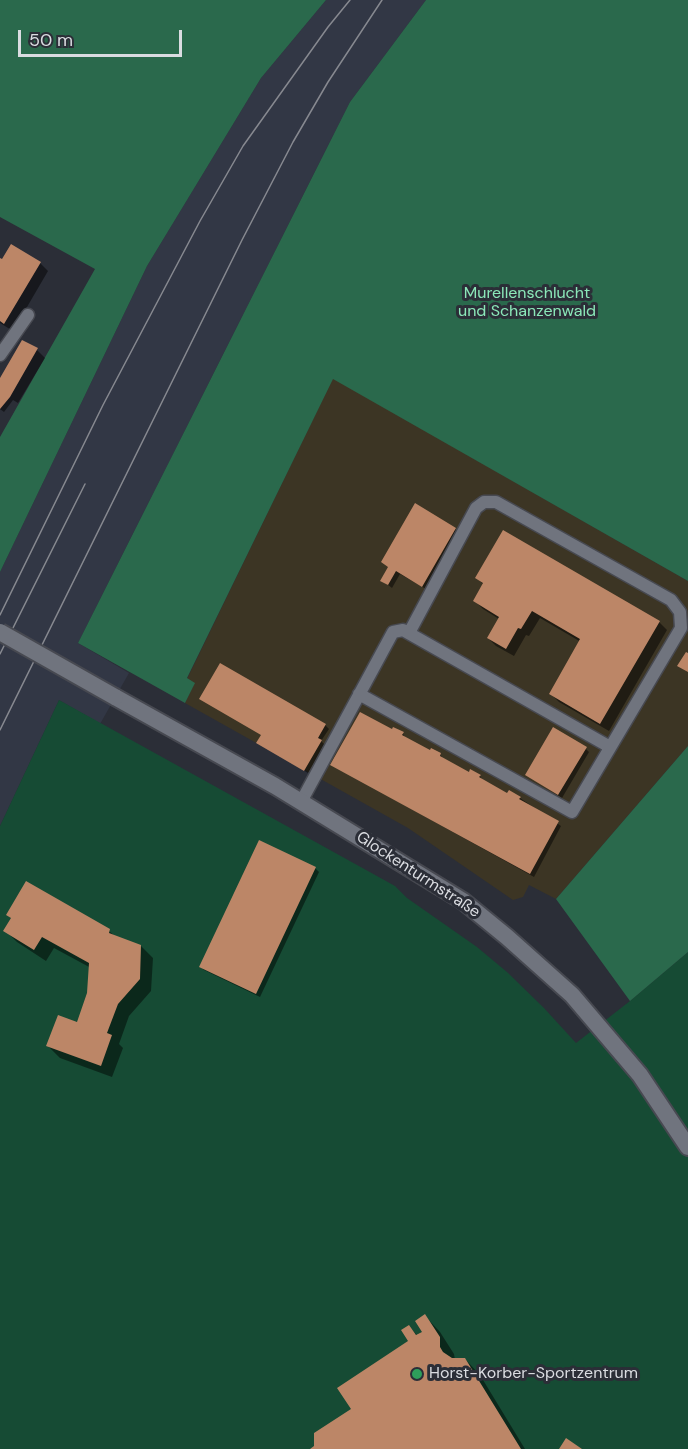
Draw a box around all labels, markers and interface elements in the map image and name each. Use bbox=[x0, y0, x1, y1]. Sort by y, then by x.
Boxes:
scale bar bbox=[21, 18, 184, 56]
text: 50 m bbox=[29, 28, 73, 52]
park label: Murellenschlucht und Schanzenwald bbox=[458, 284, 596, 322]
street label: Glockenturmstraße bbox=[353, 828, 483, 922]
place label: Horst-Korber-Sportzentrum bbox=[429, 1364, 638, 1384]
marker: Horst-Korber-Sportzentrum bbox=[410, 1367, 424, 1381]

